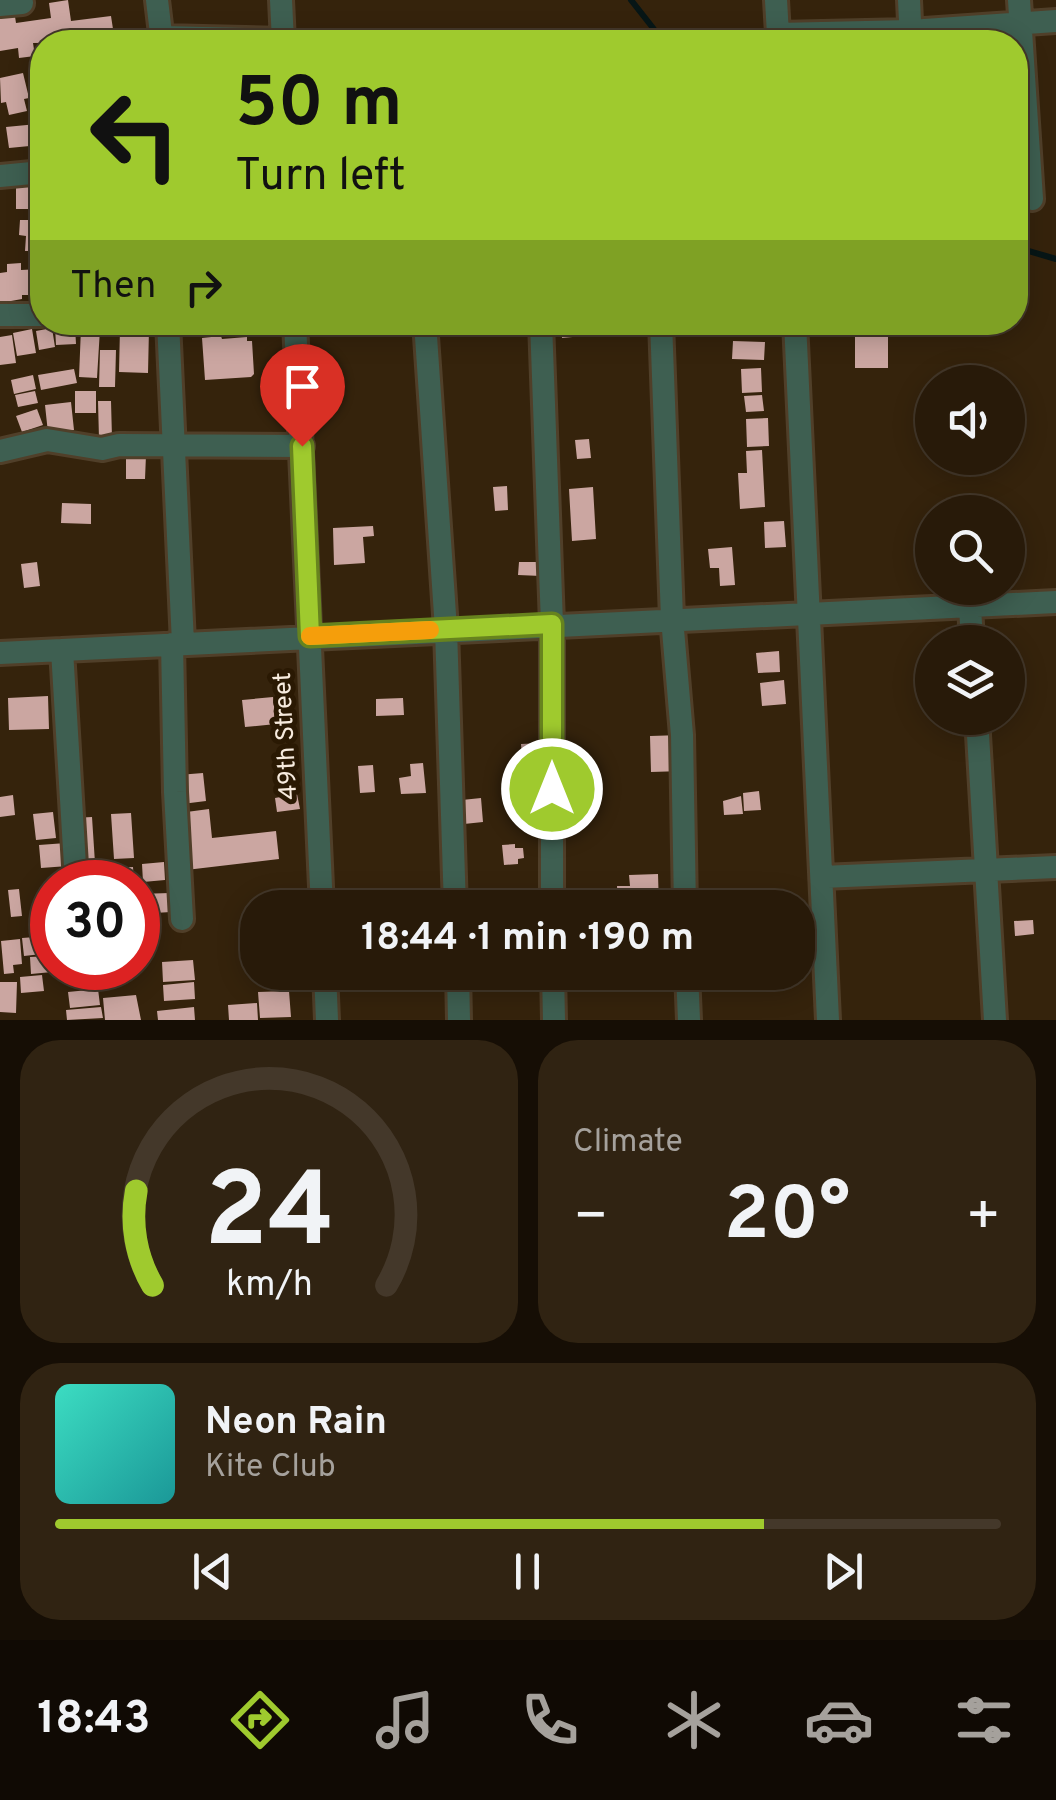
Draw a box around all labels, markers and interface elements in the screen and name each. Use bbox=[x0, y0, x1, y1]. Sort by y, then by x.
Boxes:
text: 50 m bbox=[235, 62, 402, 151]
icon: left bbox=[70, 70, 200, 200]
text: Turn left bbox=[235, 149, 406, 206]
icon: right bbox=[176, 260, 231, 315]
text: Then bbox=[70, 263, 156, 312]
pin bbox=[260, 344, 345, 447]
icon: arrive bbox=[275, 359, 330, 414]
map controls bbox=[915, 365, 1025, 735]
button: sound bbox=[915, 365, 1025, 475]
button: search bbox=[915, 495, 1025, 605]
button: layers bbox=[915, 625, 1025, 735]
street label: 49th Street bbox=[268, 671, 306, 801]
position arrow bbox=[500, 737, 604, 841]
speed limit sign: 30 bbox=[30, 860, 160, 990]
text: 18:44 · 1 min · 190 m bbox=[361, 915, 694, 964]
text: Climate bbox=[573, 1123, 683, 1163]
text: 24 bbox=[204, 1151, 334, 1283]
text: 20° bbox=[724, 1171, 850, 1266]
text: − bbox=[573, 1184, 608, 1254]
text: + bbox=[966, 1184, 1001, 1254]
text: km/h bbox=[226, 1263, 312, 1309]
text: Neon Rain bbox=[205, 1399, 387, 1448]
text: Kite Club bbox=[205, 1448, 336, 1488]
icon: previous bbox=[185, 1544, 240, 1599]
icon: pause bbox=[500, 1544, 555, 1599]
icon: next bbox=[816, 1544, 871, 1599]
icon: directions bbox=[225, 1685, 295, 1755]
icon: music bbox=[370, 1685, 440, 1755]
icon: phone bbox=[515, 1685, 585, 1755]
icon: climate bbox=[659, 1685, 729, 1755]
icon: car bbox=[804, 1685, 874, 1755]
icon: filters bbox=[949, 1685, 1019, 1755]
text: 18:43 bbox=[37, 1692, 150, 1749]

